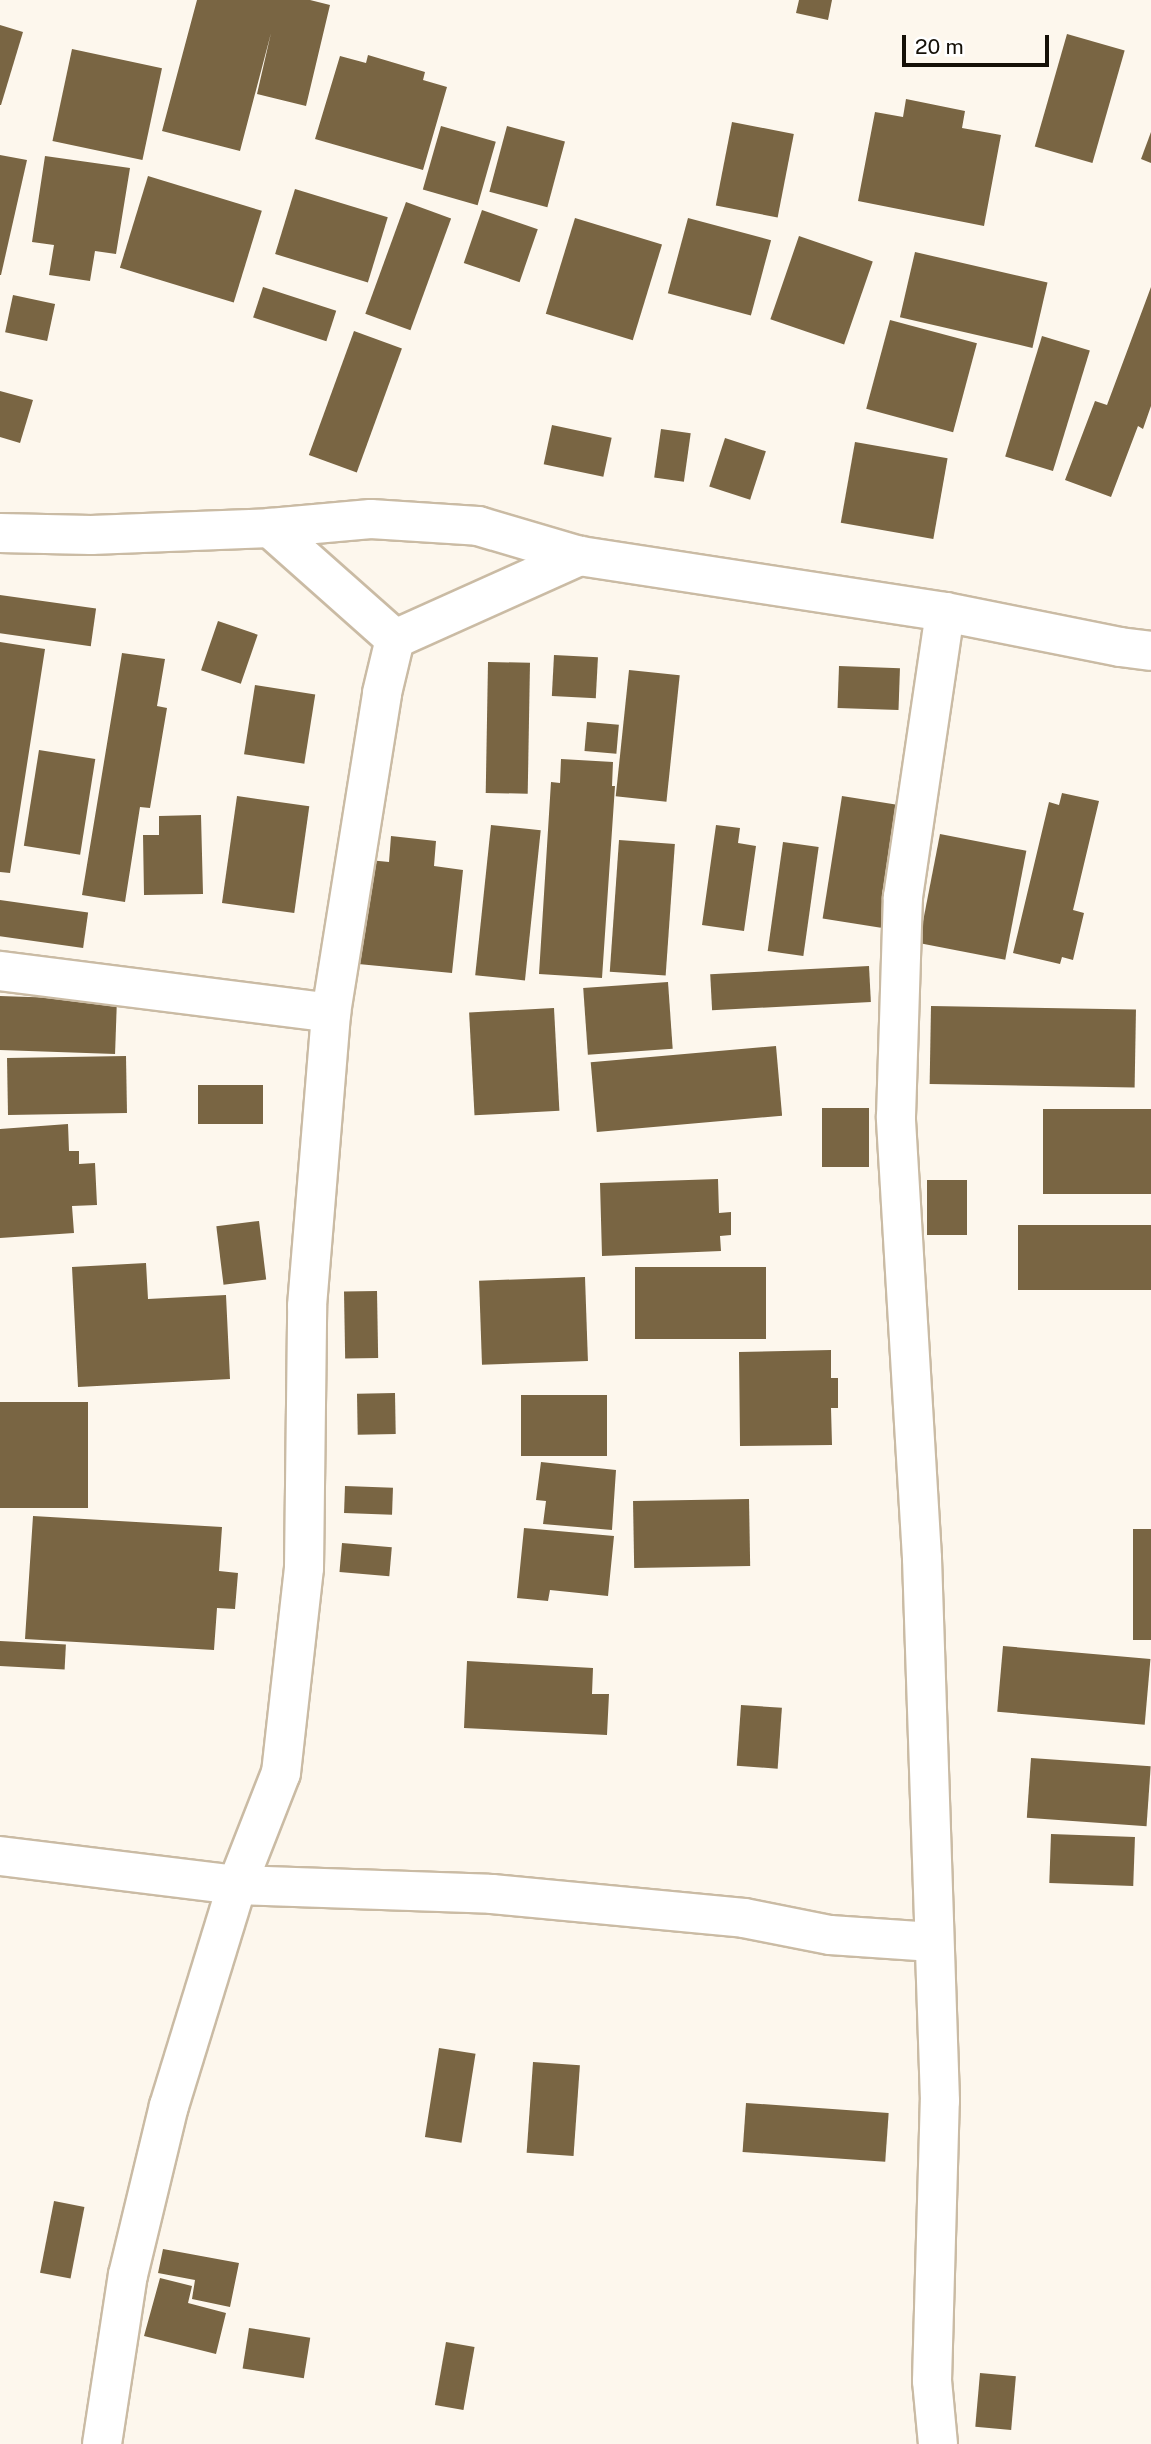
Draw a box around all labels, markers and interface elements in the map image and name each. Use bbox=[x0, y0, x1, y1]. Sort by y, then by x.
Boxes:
scale bar bbox=[906, 21, 1053, 65]
text: 20 m bbox=[915, 34, 964, 59]

